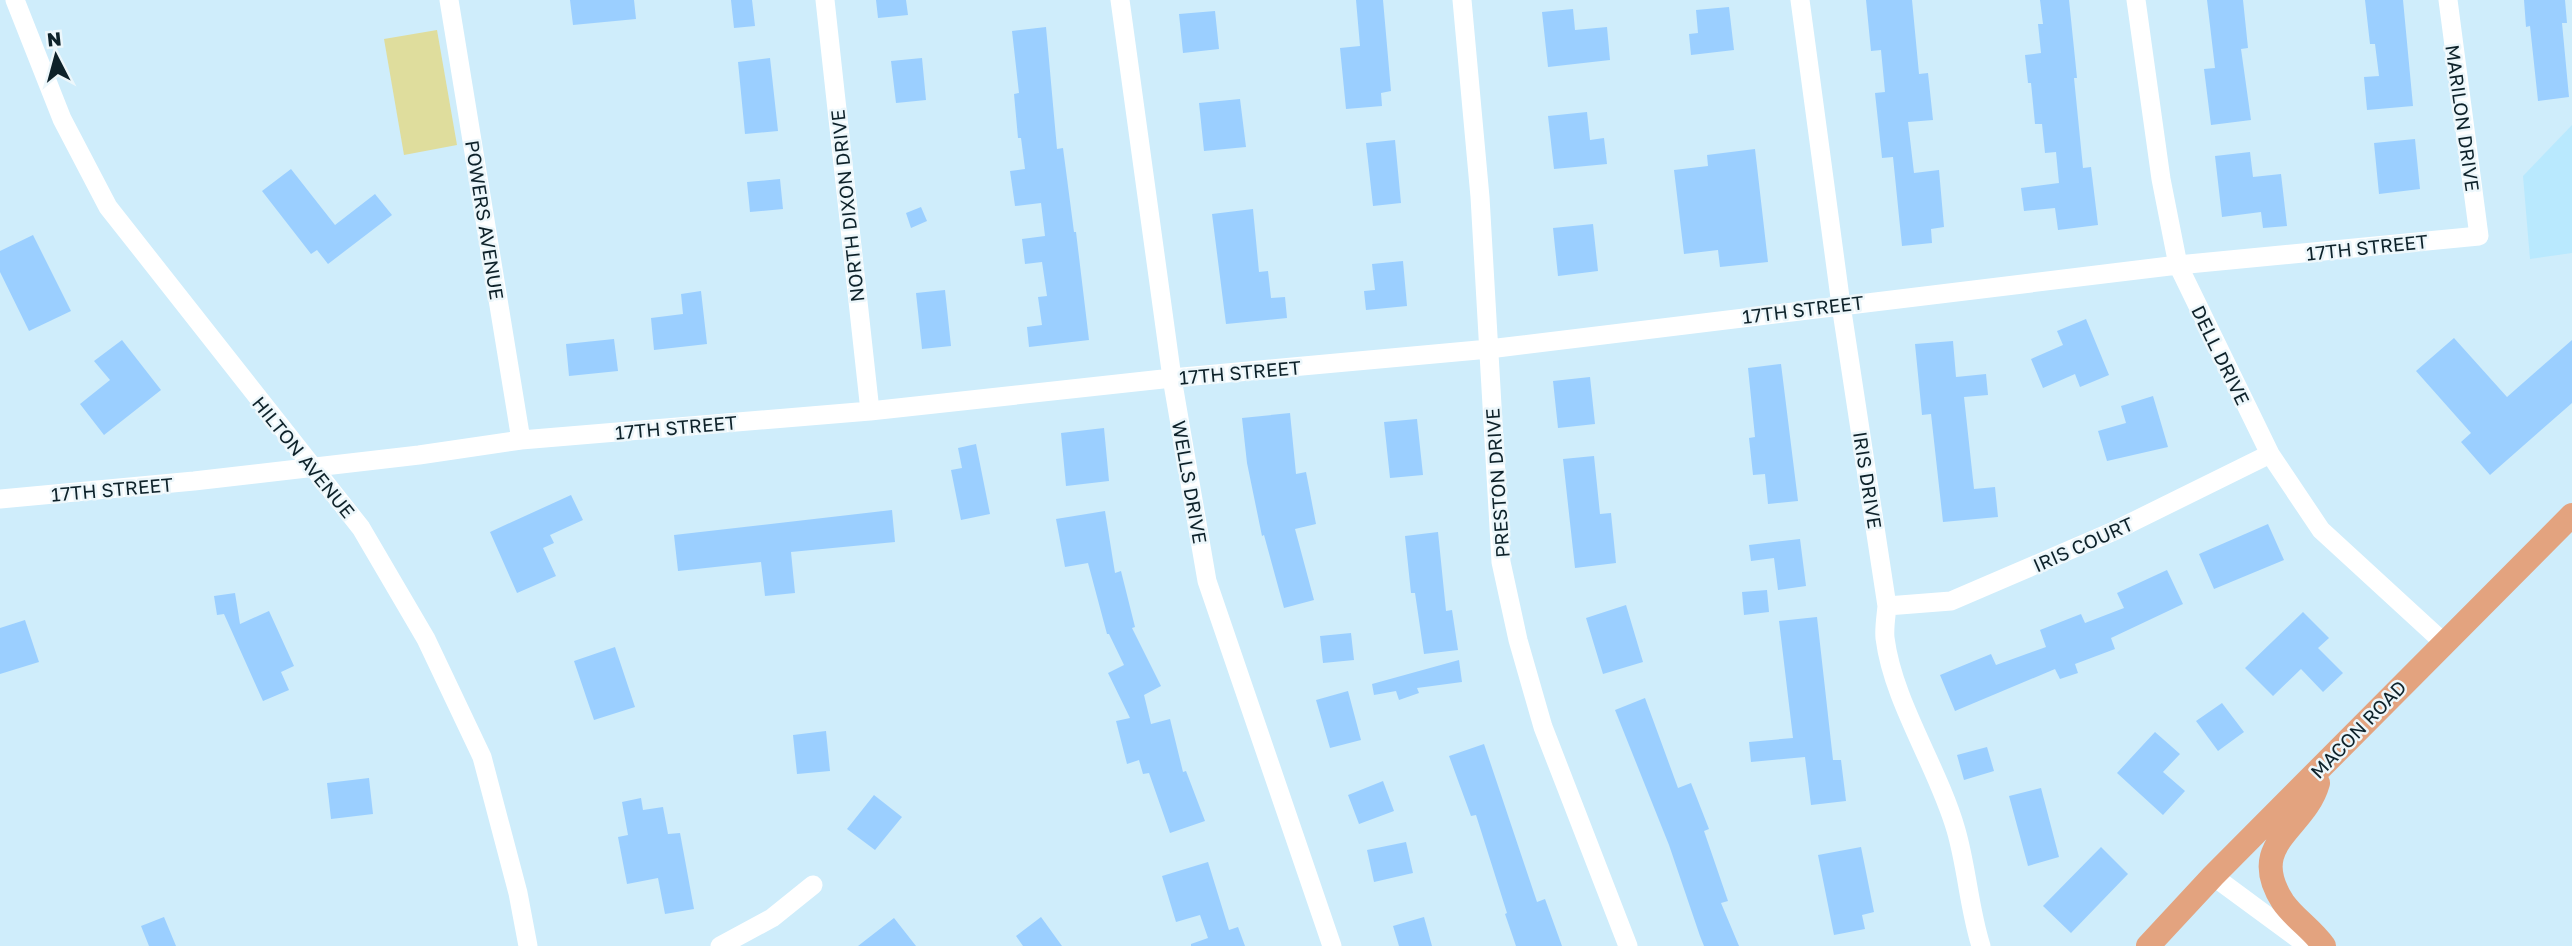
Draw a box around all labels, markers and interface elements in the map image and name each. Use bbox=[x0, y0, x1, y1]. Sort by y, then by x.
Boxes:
north arrow bbox=[21, 21, 91, 91]
text: N bbox=[46, 26, 63, 51]
street label: MARILON DRIVE bbox=[2441, 43, 2485, 193]
street label: NORTH DIXON DRIVE bbox=[825, 109, 869, 303]
street label: POWERS AVENUE bbox=[461, 139, 509, 301]
street label: 17TH STREET bbox=[2305, 229, 2429, 265]
street label: 17TH STREET bbox=[1741, 290, 1865, 328]
street label: DELL DRIVE bbox=[2187, 302, 2255, 408]
street label: 17TH STREET bbox=[1178, 355, 1302, 389]
street label: HILTON AVENUE bbox=[248, 392, 360, 522]
street label: PRESTON DRIVE bbox=[1480, 407, 1514, 559]
street label: 17TH STREET bbox=[614, 410, 738, 444]
street label: WELLS DRIVE bbox=[1168, 419, 1212, 545]
street label: IRIS DRIVE bbox=[1849, 430, 1887, 530]
street label: 17TH STREET bbox=[50, 472, 174, 506]
street label: IRIS COURT bbox=[2029, 512, 2137, 576]
street label: MACON ROAD bbox=[2305, 675, 2411, 783]

